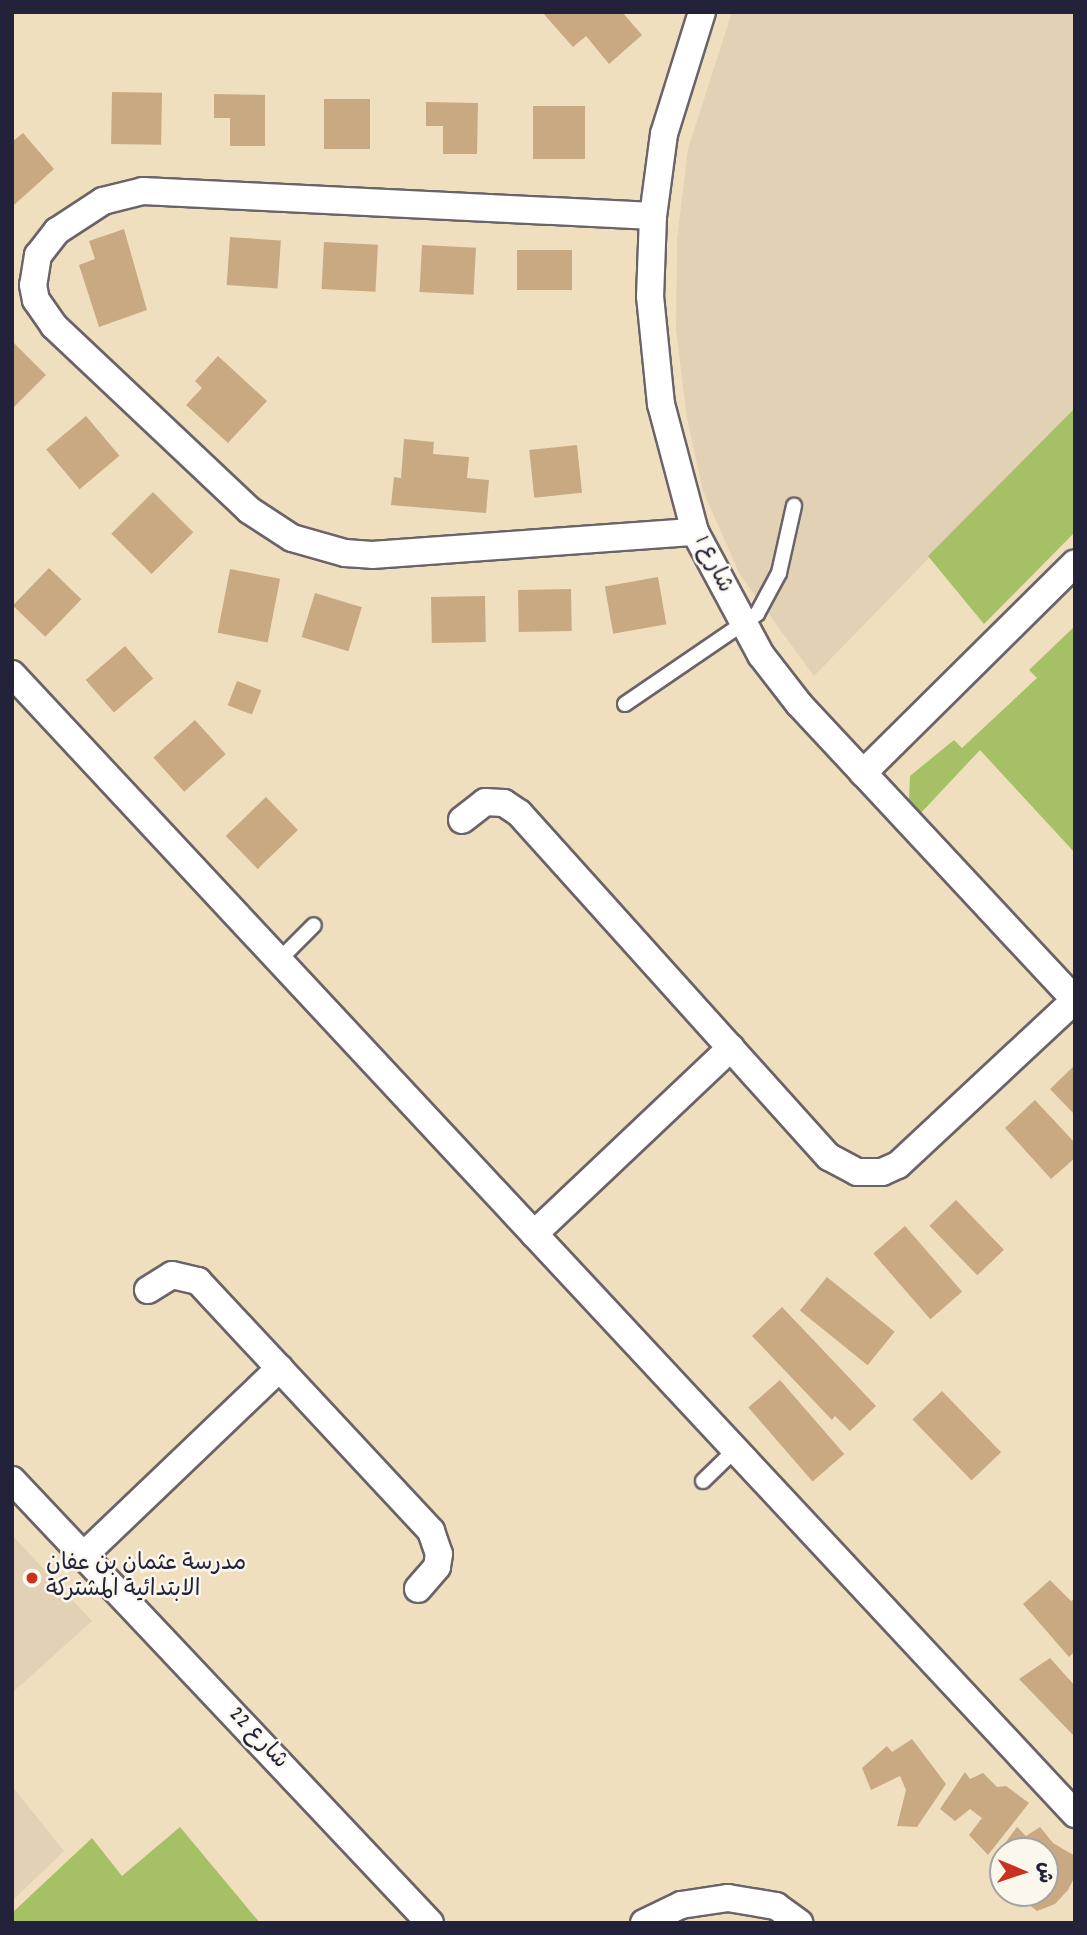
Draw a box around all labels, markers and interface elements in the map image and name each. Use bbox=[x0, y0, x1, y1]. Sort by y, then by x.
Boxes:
street label: شارع 1 bbox=[686, 532, 738, 598]
place label: مدرسة عثمان بن عفان الابتدائية المشتركة bbox=[46, 1551, 246, 1605]
marker: مدرسة عثمان بن عفان الابتدائية المشتركة bbox=[24, 1570, 40, 1586]
street label: شارع 22 bbox=[221, 1702, 293, 1776]
north arrow bbox=[989, 1837, 1059, 1907]
text: ش bbox=[1030, 1862, 1057, 1884]

